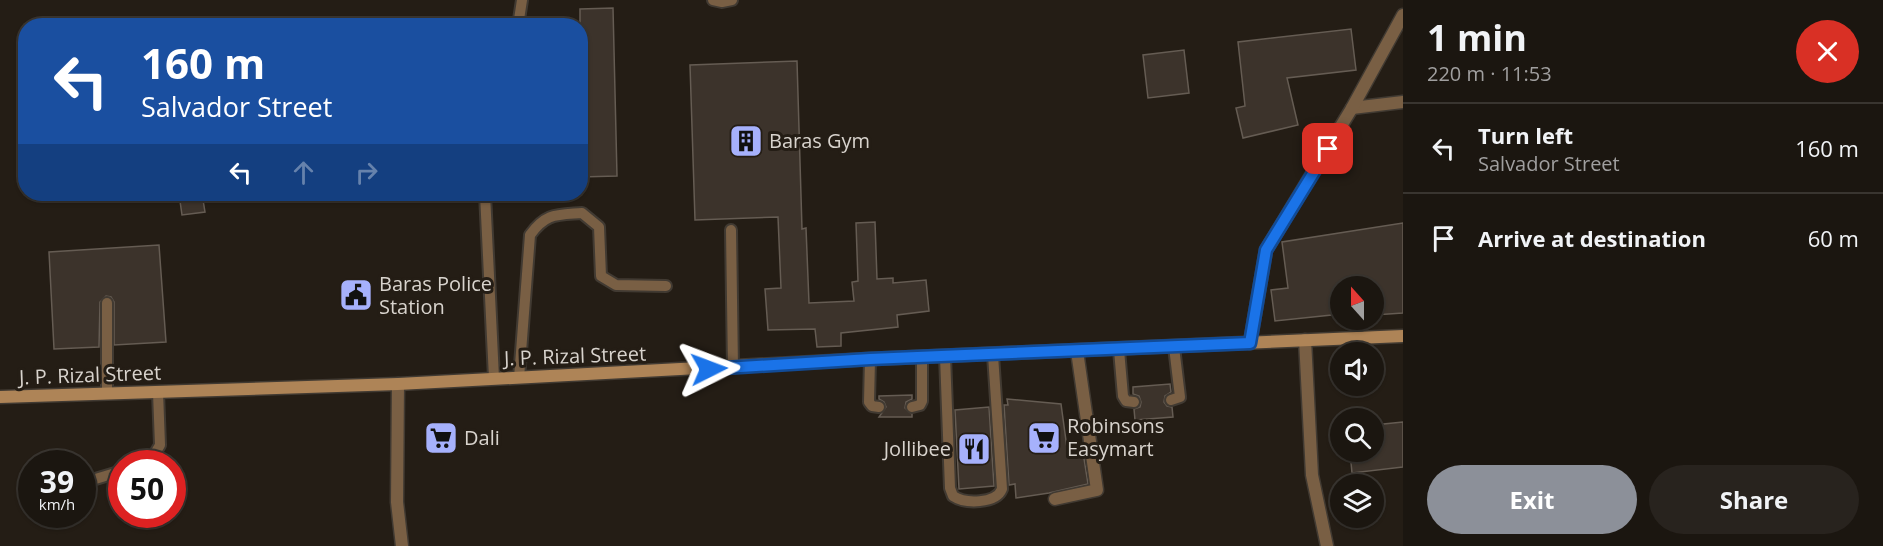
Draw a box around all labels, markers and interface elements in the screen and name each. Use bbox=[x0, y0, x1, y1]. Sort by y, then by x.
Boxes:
text: 1 min bbox=[1427, 13, 1527, 62]
button: close bbox=[1796, 20, 1859, 83]
text: 160 m bbox=[141, 34, 265, 91]
icon: left bbox=[42, 42, 120, 120]
text: 220 m · 11:53 bbox=[1427, 60, 1552, 87]
text: Salvador Street bbox=[141, 88, 332, 125]
text: Turn left bbox=[1478, 120, 1573, 150]
building icon: Baras Gym bbox=[728, 123, 764, 159]
pin bbox=[1302, 123, 1353, 174]
place label: Baras Gym bbox=[769, 127, 870, 154]
icon: arrive bbox=[1311, 132, 1344, 165]
icon: left bbox=[1427, 132, 1460, 165]
text: 160 m bbox=[1795, 133, 1859, 163]
text: Salvador Street bbox=[1478, 150, 1620, 177]
icon: left bbox=[224, 156, 257, 189]
icon: ahead bbox=[287, 156, 320, 189]
icon: right bbox=[350, 156, 383, 189]
icon: arrive bbox=[1427, 222, 1460, 255]
text: Arrive at destination bbox=[1478, 223, 1706, 253]
text: 60 m bbox=[1808, 223, 1859, 253]
place label: Baras Police Station bbox=[379, 270, 492, 320]
north arrow bbox=[1330, 276, 1384, 330]
map controls bbox=[1330, 276, 1384, 528]
public building icon: Baras Police Station bbox=[338, 277, 374, 313]
position arrow bbox=[677, 337, 741, 401]
street label: J. P. Rizal Street bbox=[501, 340, 647, 372]
button: sound bbox=[1330, 342, 1384, 396]
street label: J. P. Rizal Street bbox=[16, 359, 162, 391]
button: search bbox=[1330, 408, 1384, 462]
place label: Robinsons Easymart bbox=[1067, 412, 1164, 462]
supermarket icon: Dali bbox=[423, 420, 459, 456]
supermarket icon: Robinsons Easymart bbox=[1026, 420, 1062, 456]
place label: Dali bbox=[464, 424, 500, 451]
restaurant icon: Jollibee bbox=[956, 431, 992, 467]
place label: Jollibee bbox=[882, 435, 951, 462]
speed limit sign: 50 bbox=[108, 450, 186, 528]
text: 39 bbox=[40, 461, 74, 502]
button: Exit bbox=[1427, 465, 1637, 534]
button: Share bbox=[1649, 465, 1859, 534]
button: layers bbox=[1330, 474, 1384, 528]
text: km/h bbox=[39, 494, 75, 514]

